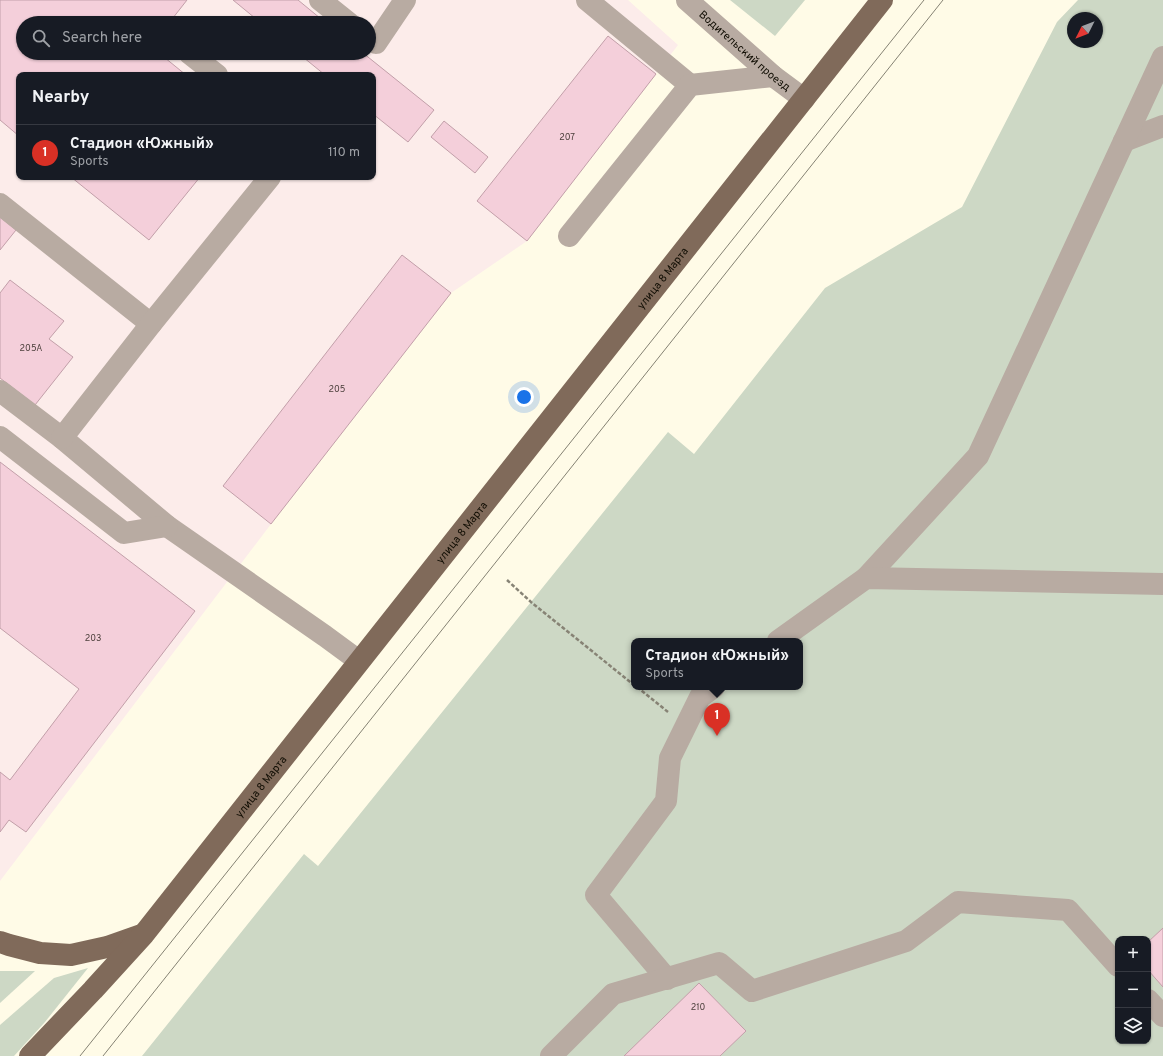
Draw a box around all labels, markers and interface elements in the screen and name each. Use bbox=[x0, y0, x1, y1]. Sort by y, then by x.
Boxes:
street label: Водительский проезд bbox=[696, 8, 793, 95]
north arrow bbox=[1067, 12, 1103, 48]
search box bbox=[16, 16, 376, 60]
icon: search bbox=[30, 27, 52, 49]
text: Search here bbox=[62, 29, 142, 48]
text: Nearby bbox=[32, 87, 89, 109]
house number: 207 bbox=[559, 132, 575, 143]
text: Стадион «Южный» bbox=[70, 135, 214, 154]
text: 1 bbox=[42, 145, 48, 161]
text: 110 m bbox=[328, 145, 360, 161]
text: Sports bbox=[70, 154, 109, 170]
street label: улица 8 Марта bbox=[634, 245, 692, 312]
house number: 205А bbox=[20, 343, 42, 354]
house number: 205 bbox=[329, 384, 345, 395]
your location bbox=[514, 387, 534, 407]
street label: улица 8 Марта bbox=[433, 499, 491, 567]
house number: 203 bbox=[85, 633, 101, 644]
popup bbox=[631, 638, 803, 690]
text: Стадион «Южный» bbox=[645, 647, 789, 666]
text: Sports bbox=[645, 666, 684, 682]
pin: 1 bbox=[704, 703, 730, 736]
street label: улица 8 Марта bbox=[233, 753, 290, 821]
map controls bbox=[1115, 936, 1151, 1044]
button: + bbox=[1115, 936, 1151, 972]
button: − bbox=[1115, 972, 1151, 1008]
house number: 210 bbox=[691, 1002, 706, 1013]
button: layers bbox=[1115, 1008, 1151, 1044]

